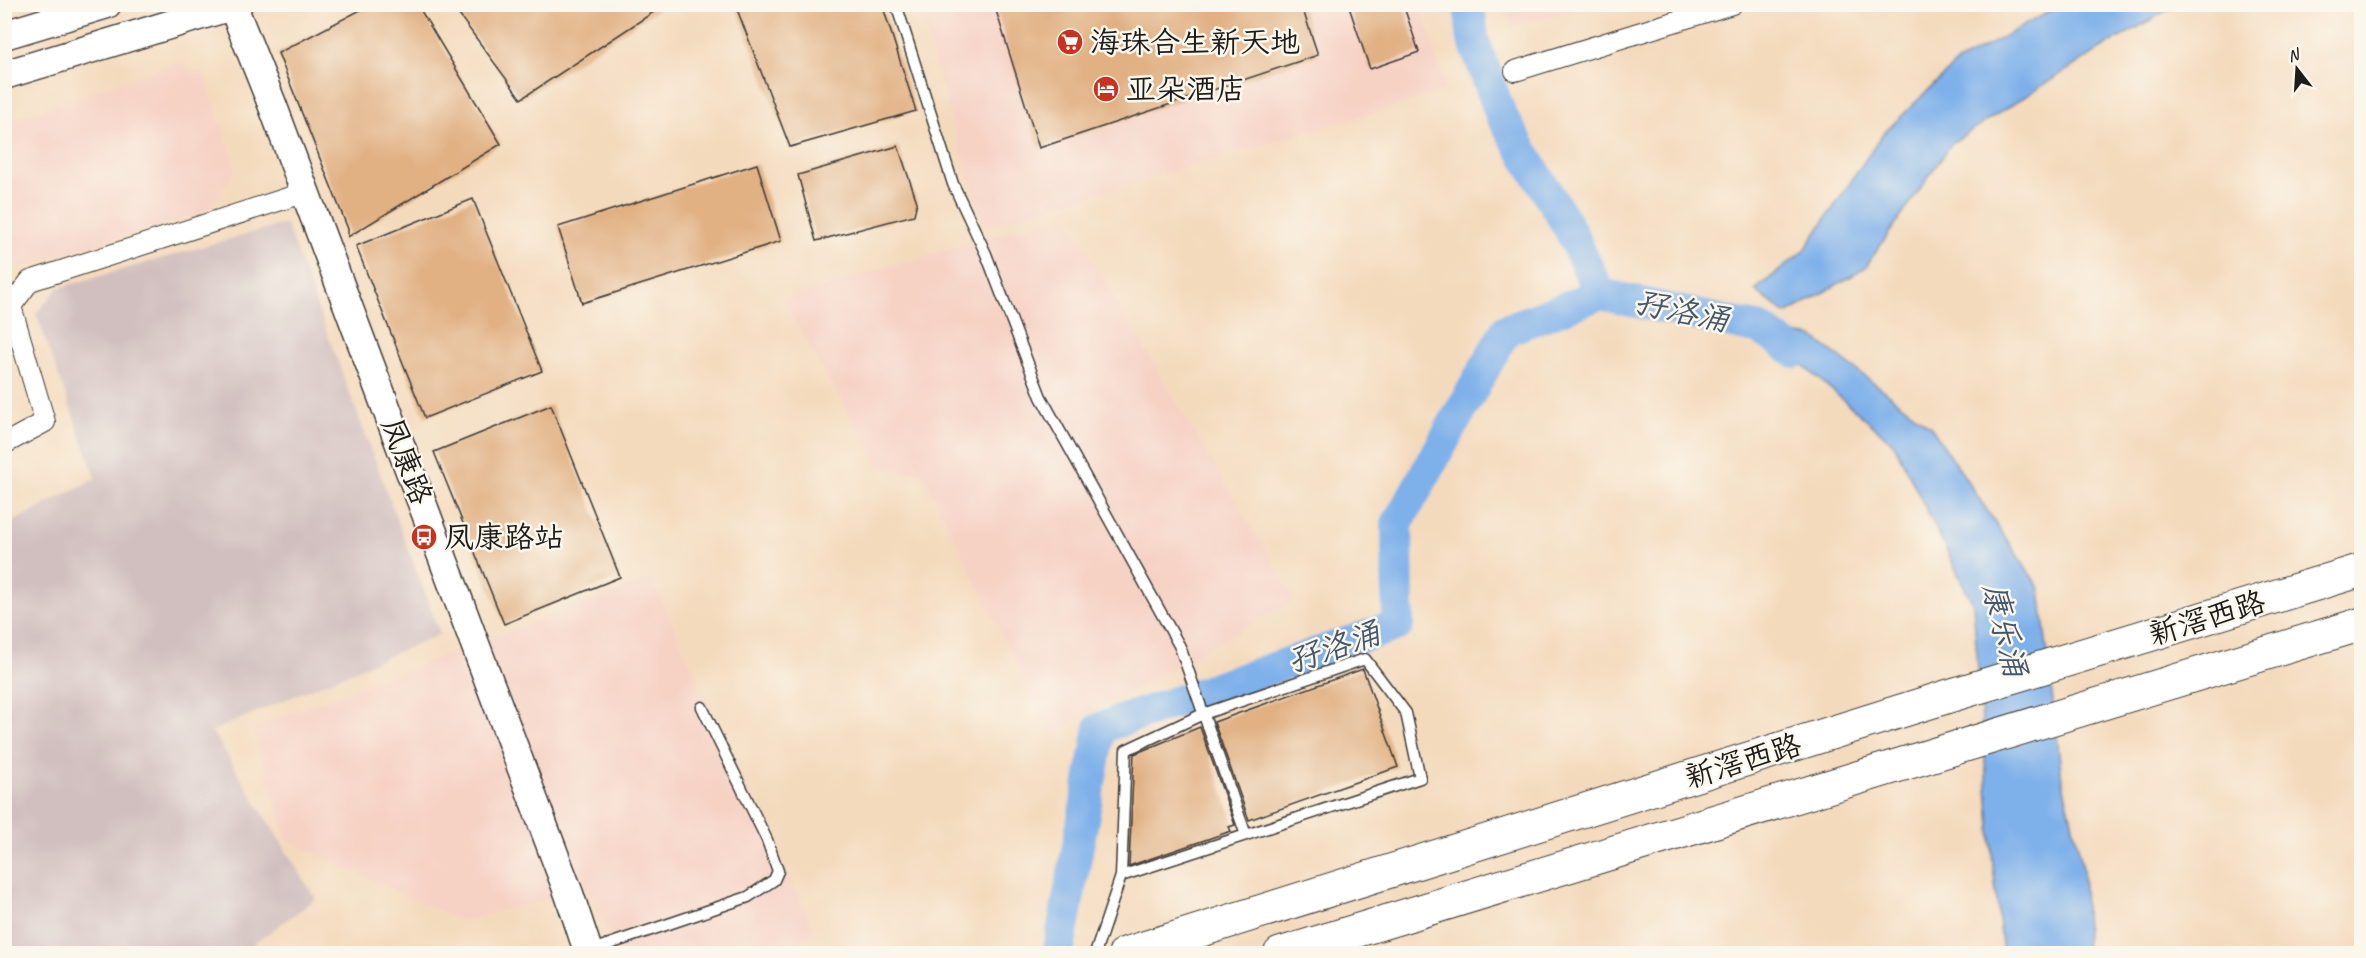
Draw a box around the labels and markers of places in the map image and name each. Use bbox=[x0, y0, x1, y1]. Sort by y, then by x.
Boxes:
place label: 海珠合生新天地 bbox=[1090, 23, 1300, 61]
supermarket icon: 海珠合生新天地 bbox=[1055, 27, 1085, 57]
place label: 亚朵酒店 bbox=[1126, 70, 1246, 108]
hotel icon: 亚朵酒店 bbox=[1091, 74, 1121, 104]
place label: 凤康路站 bbox=[444, 518, 564, 556]
bus stop icon: 凤康路站 bbox=[409, 522, 439, 552]

